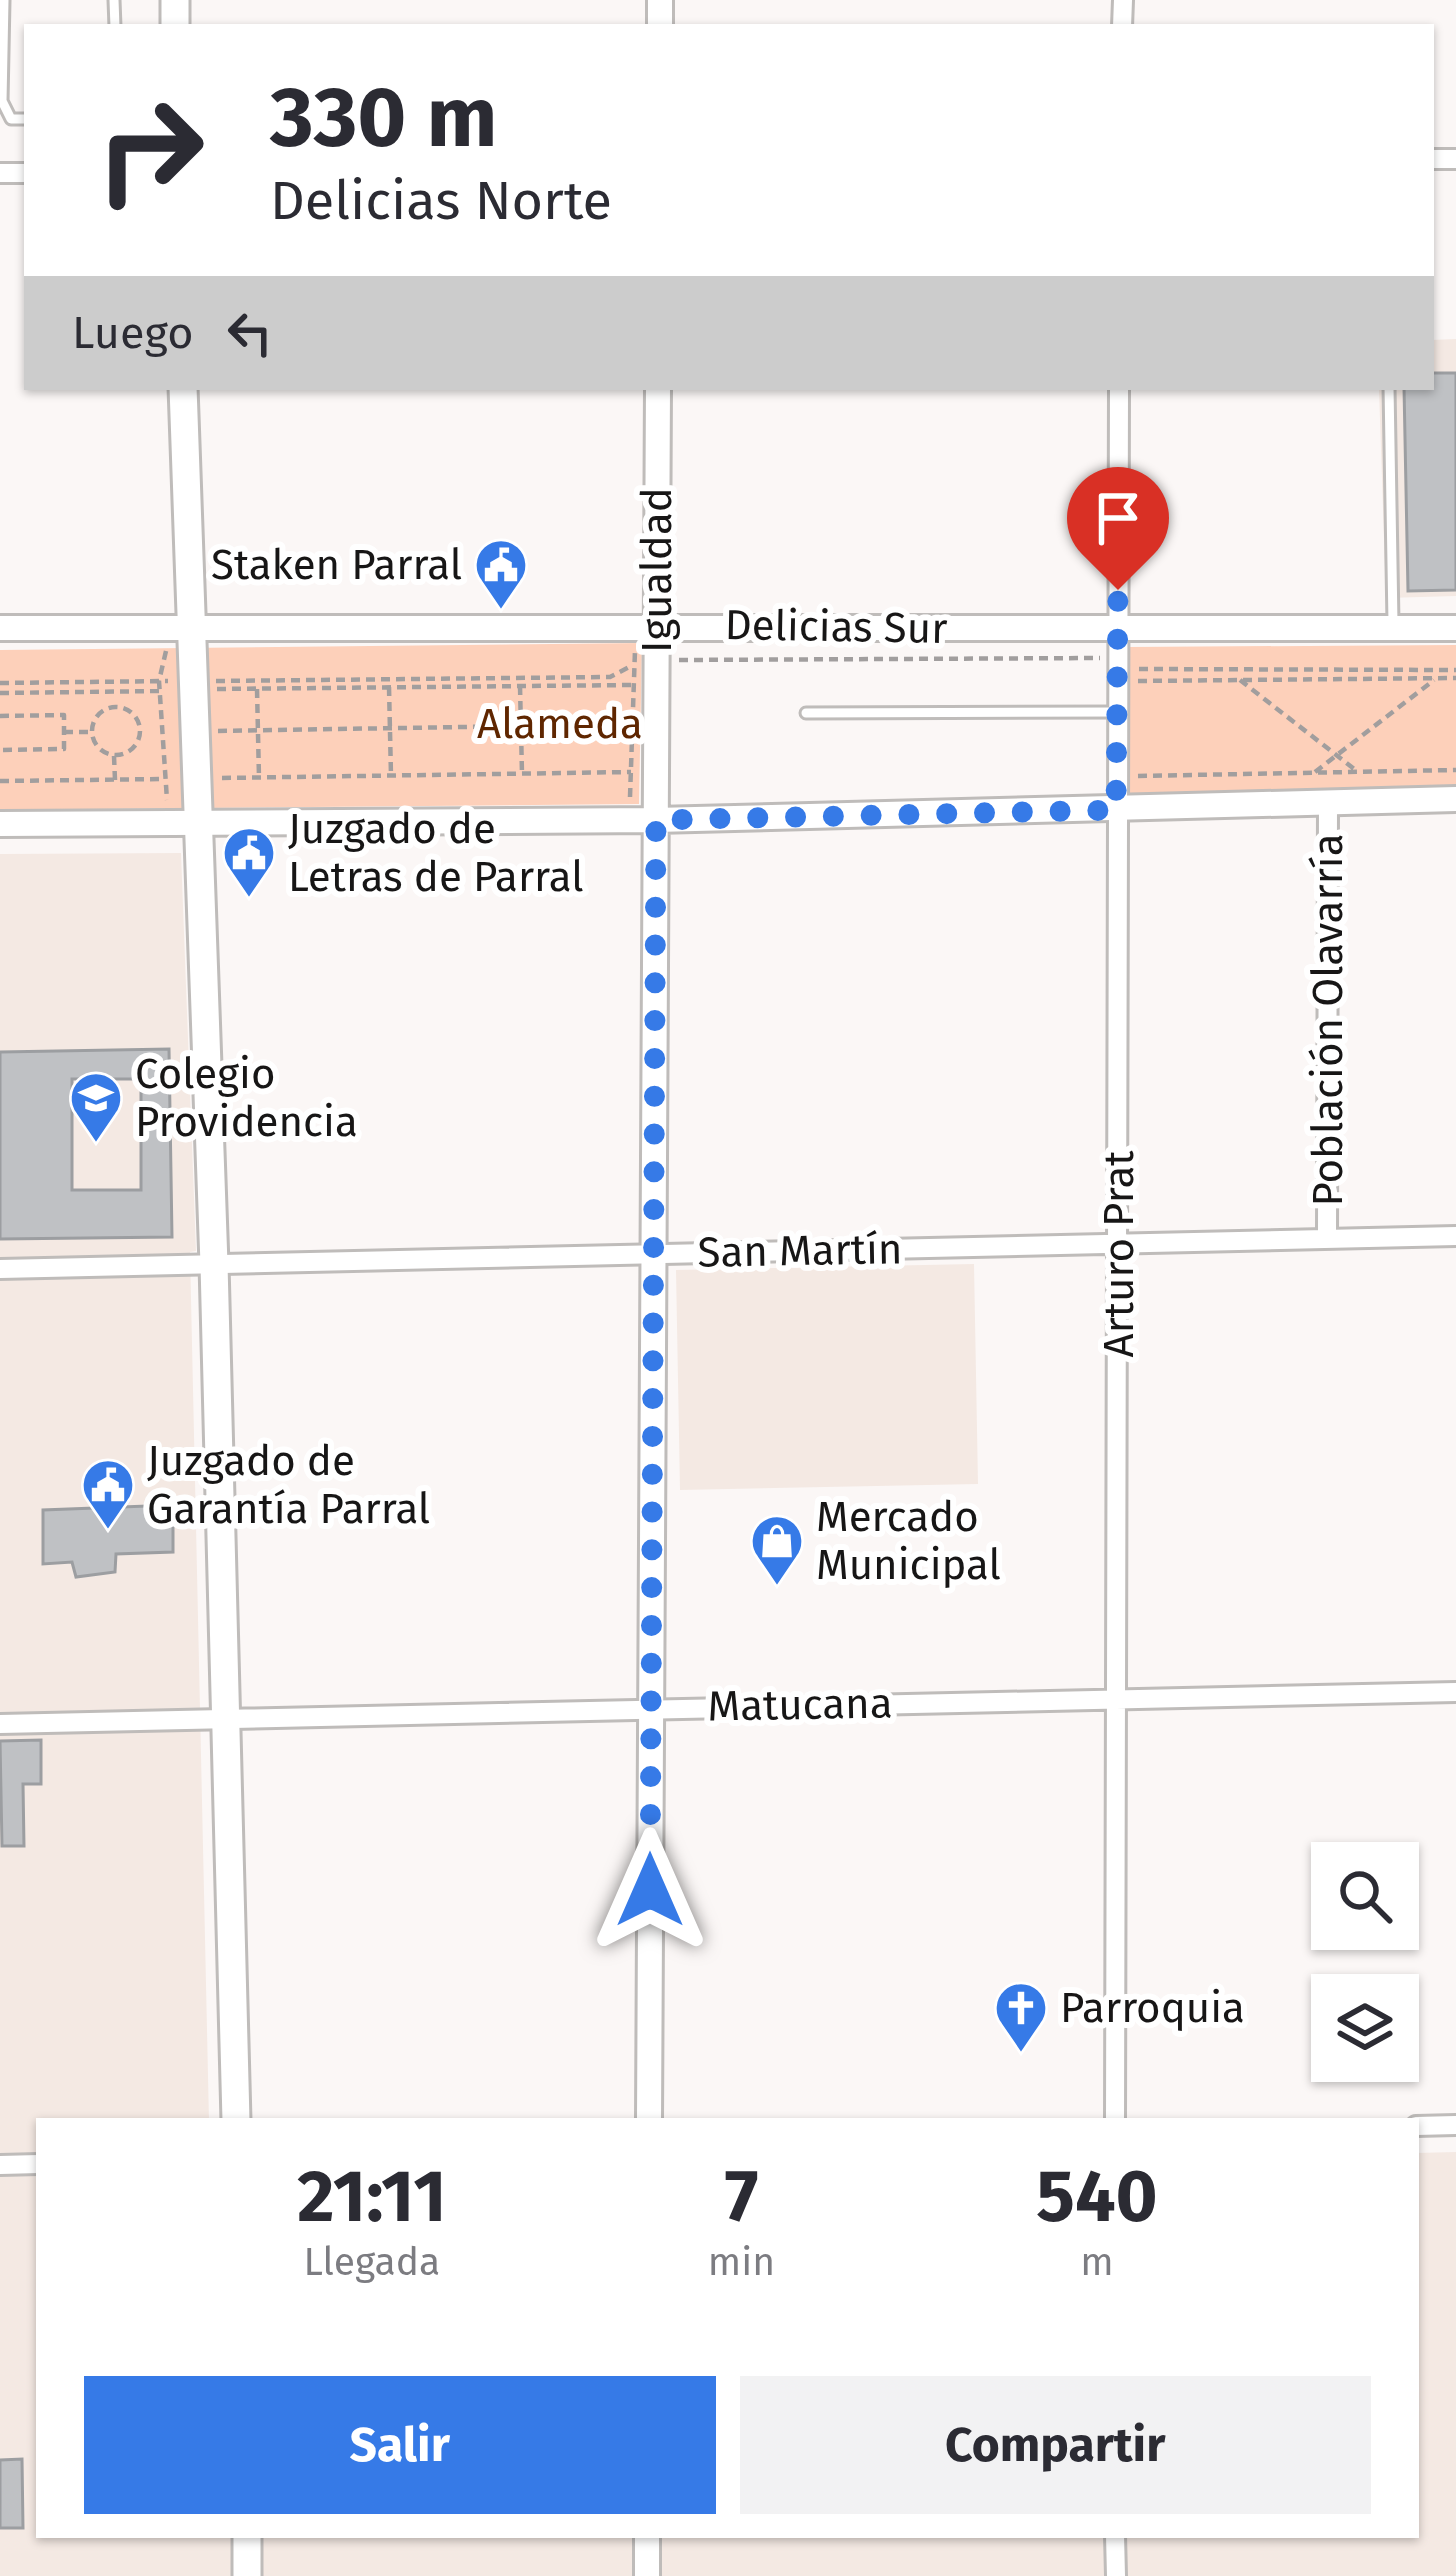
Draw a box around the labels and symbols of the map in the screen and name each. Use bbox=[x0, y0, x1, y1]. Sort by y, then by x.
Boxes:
pin bbox=[1067, 467, 1169, 590]
street label: Igualdad bbox=[632, 487, 682, 653]
public building icon: Staken Parral bbox=[473, 537, 529, 611]
place label: Staken Parral bbox=[211, 540, 462, 590]
street label: Delicias Sur bbox=[724, 600, 948, 654]
park label: Alameda bbox=[477, 699, 643, 749]
place label: Juzgado de Letras de Parral bbox=[288, 804, 584, 902]
public building icon: Juzgado de Letras de Parral bbox=[221, 825, 277, 899]
street label: Población Olavarría bbox=[1303, 833, 1353, 1207]
place label: Colegio Providencia bbox=[135, 1049, 358, 1147]
school or university icon: Colegio Providencia bbox=[68, 1070, 124, 1144]
street label: Arturo Prat bbox=[1094, 1150, 1144, 1357]
street label: San Martín bbox=[697, 1224, 903, 1278]
place label: Juzgado de Garantía Parral bbox=[147, 1436, 430, 1534]
public building icon: Juzgado de Garantía Parral bbox=[80, 1457, 136, 1531]
place label: Mercado Municipal bbox=[816, 1492, 1001, 1590]
shop icon: Mercado Municipal bbox=[749, 1513, 805, 1587]
street label: Matucana bbox=[707, 1678, 893, 1732]
position arrow bbox=[587, 1827, 713, 1953]
church icon: Parroquia bbox=[993, 1980, 1049, 2054]
place label: Parroquia bbox=[1060, 1983, 1245, 2033]

